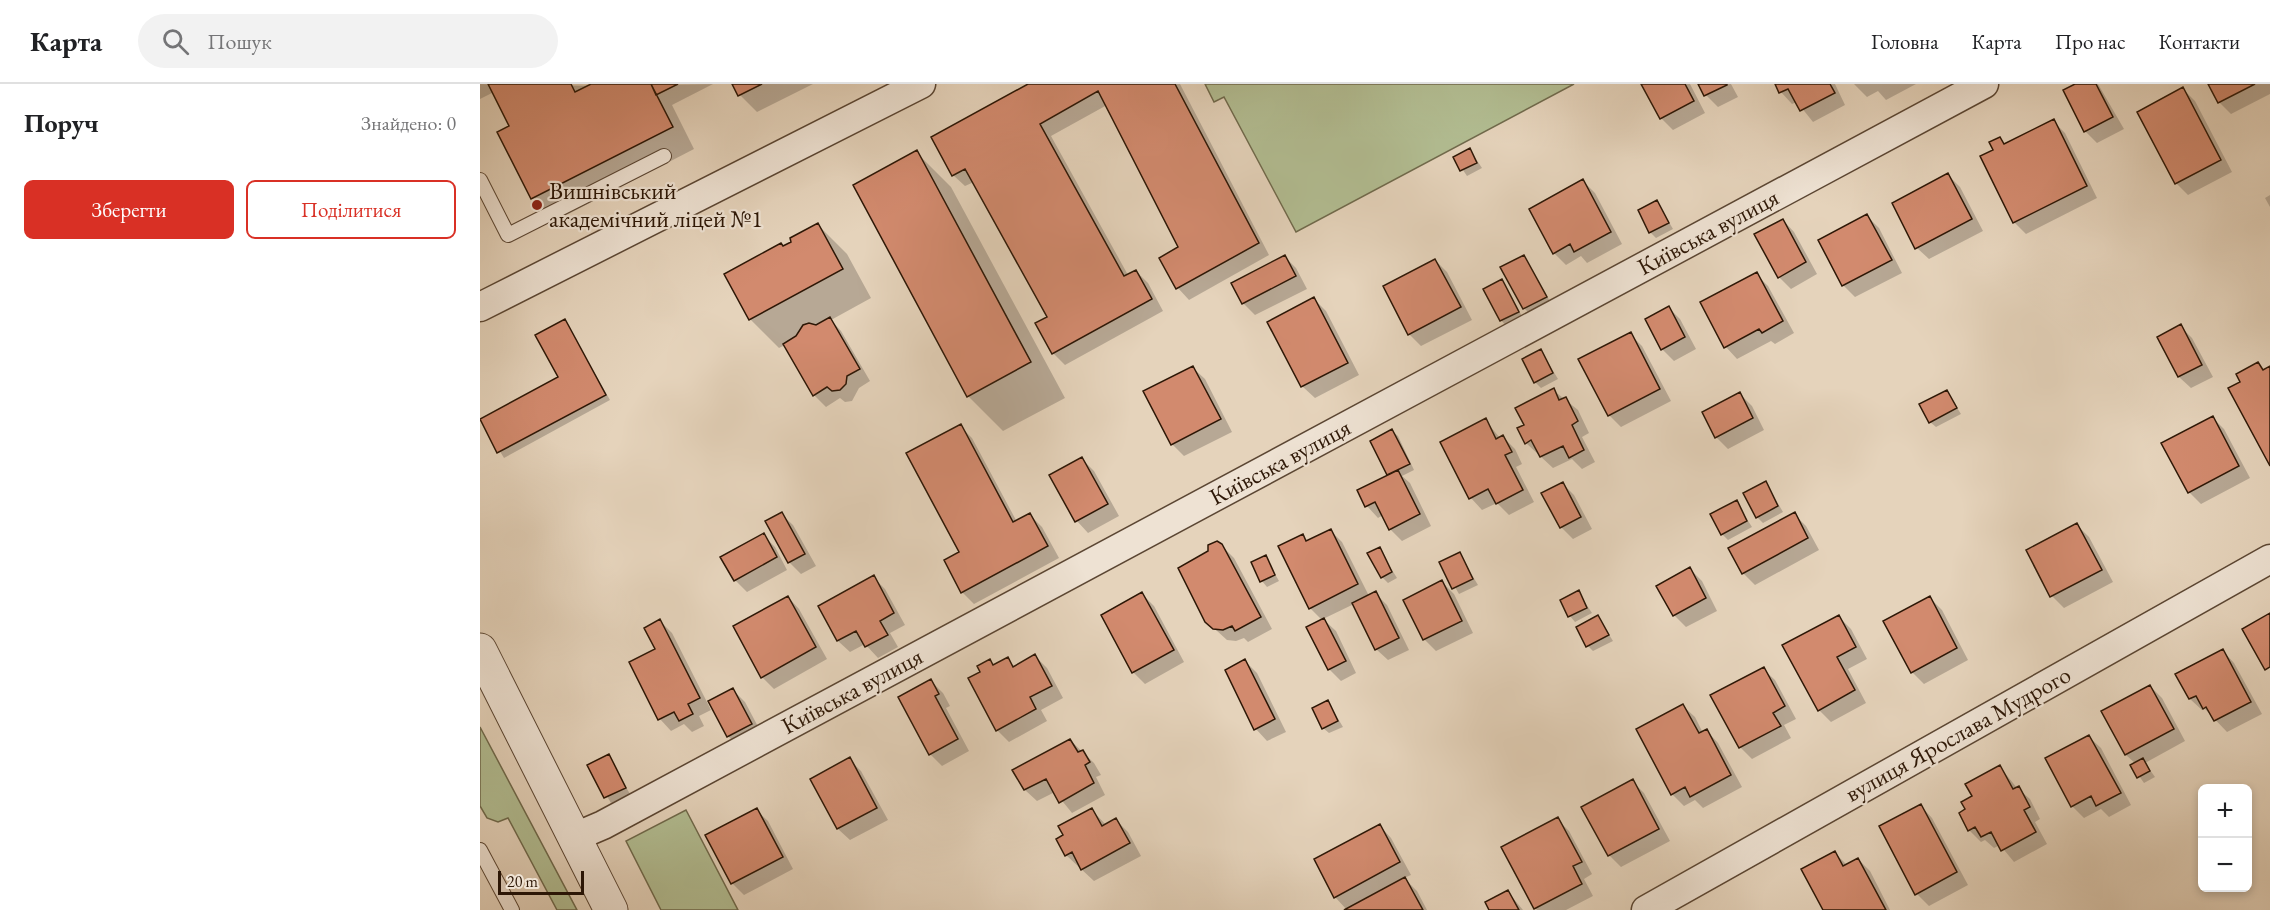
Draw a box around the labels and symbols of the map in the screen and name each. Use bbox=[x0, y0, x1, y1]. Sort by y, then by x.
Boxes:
place label: Вишнівський академічний ліцей №1 bbox=[549, 175, 763, 234]
street label: Київська вулиця bbox=[1632, 181, 1784, 282]
marker: Вишнівський академічний ліцей №1 bbox=[530, 198, 544, 212]
street label: Київська вулиця bbox=[1204, 411, 1356, 512]
street label: Київська вулиця bbox=[776, 640, 928, 741]
street label: вулиця Ярослава Мудрого bbox=[1839, 659, 2076, 809]
scale bar bbox=[498, 868, 584, 896]

